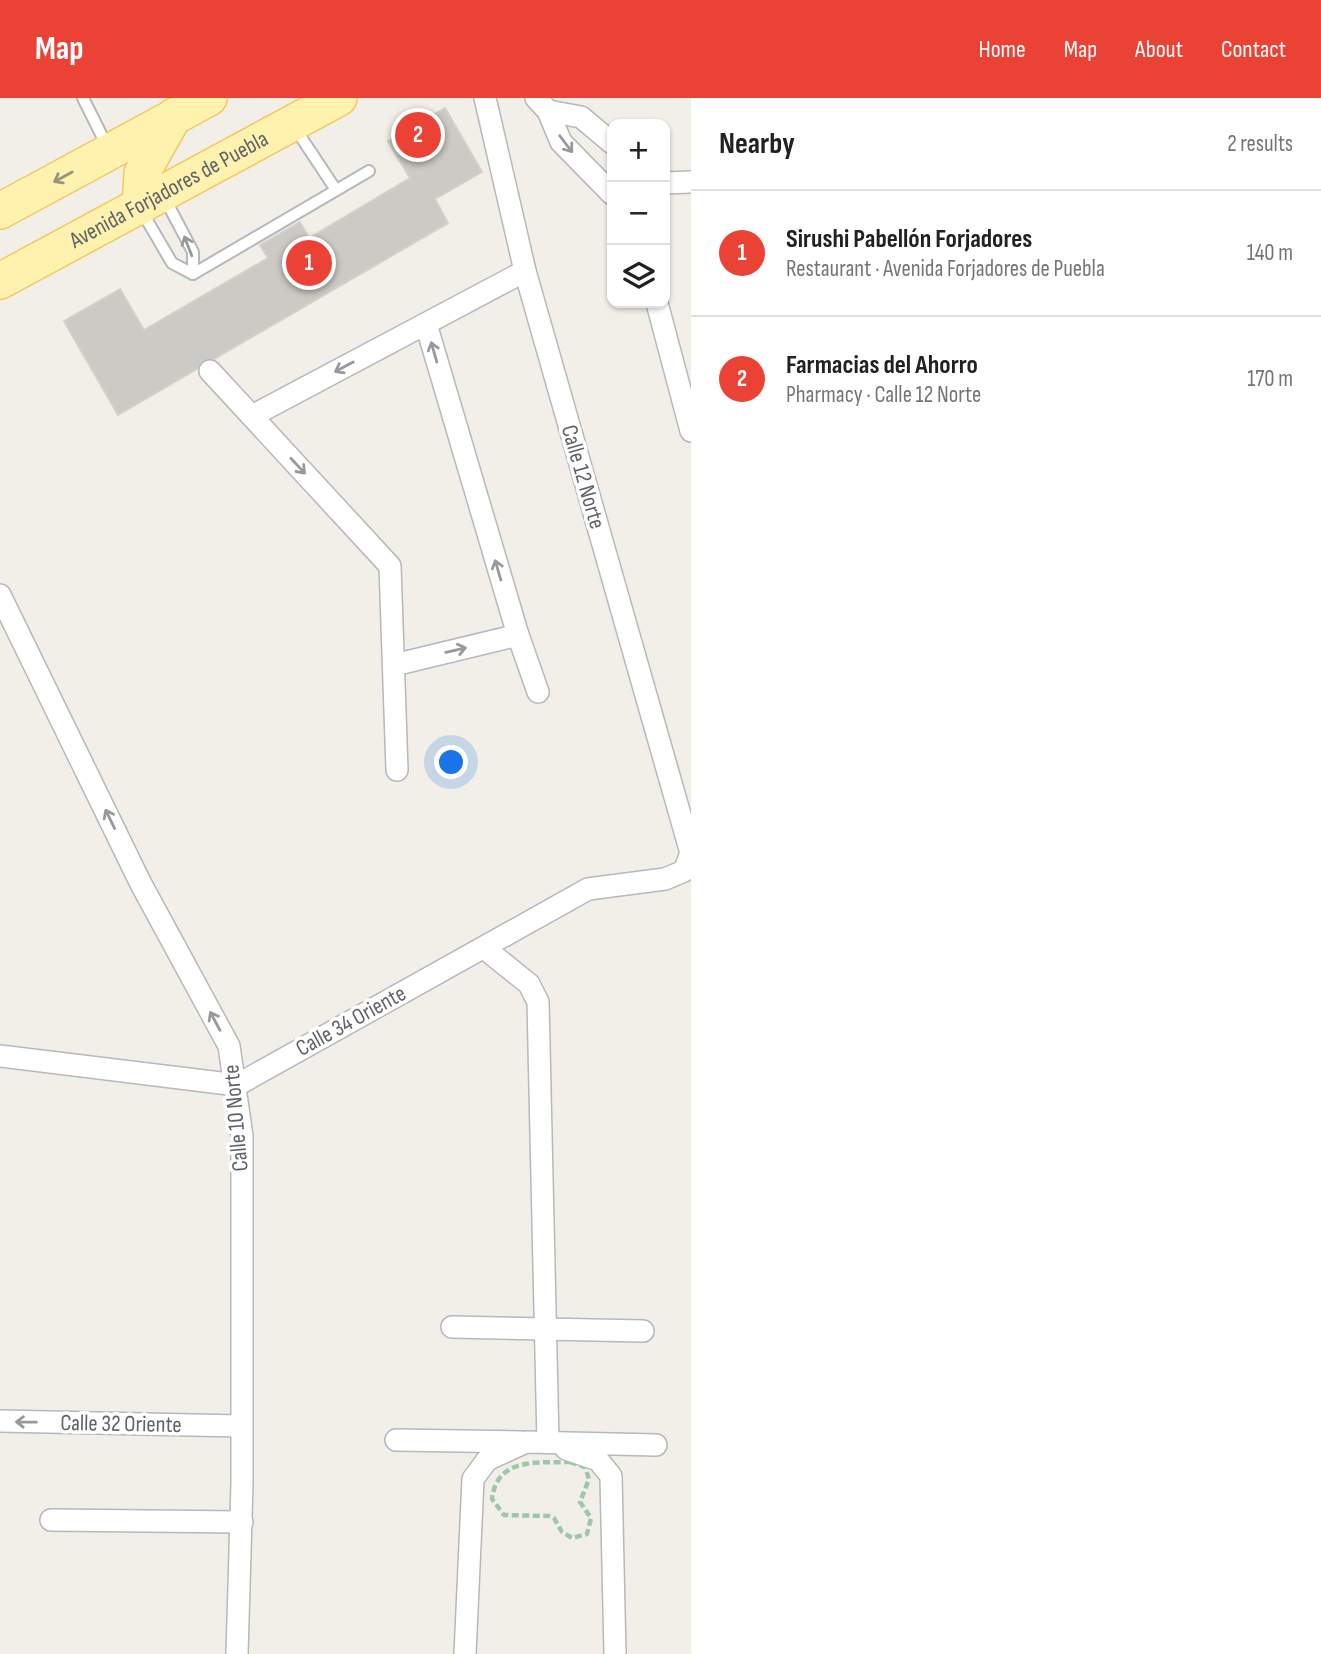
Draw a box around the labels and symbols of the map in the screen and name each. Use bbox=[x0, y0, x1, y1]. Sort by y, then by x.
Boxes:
pin: 2 bbox=[395, 109, 441, 161]
street label: Avenida Forjadores de Puebla bbox=[64, 125, 273, 255]
one-way arrow bbox=[558, 135, 573, 153]
one-way arrow bbox=[53, 171, 74, 184]
one-way arrow bbox=[181, 236, 194, 257]
pin: 1 bbox=[286, 237, 332, 289]
one-way arrow bbox=[427, 341, 440, 364]
one-way arrow bbox=[334, 361, 355, 375]
street label: Calle 12 Norte bbox=[555, 422, 611, 532]
one-way arrow bbox=[290, 457, 306, 475]
one-way arrow bbox=[491, 559, 504, 581]
one-way arrow bbox=[444, 643, 467, 656]
your location bbox=[434, 745, 468, 779]
one-way arrow bbox=[102, 809, 116, 830]
street label: Calle 34 Oriente bbox=[291, 979, 411, 1063]
one-way arrow bbox=[208, 1011, 221, 1032]
street label: Calle 10 Norte bbox=[217, 1063, 255, 1173]
street label: Calle 32 Oriente bbox=[60, 1409, 182, 1439]
one-way arrow bbox=[15, 1415, 38, 1429]

